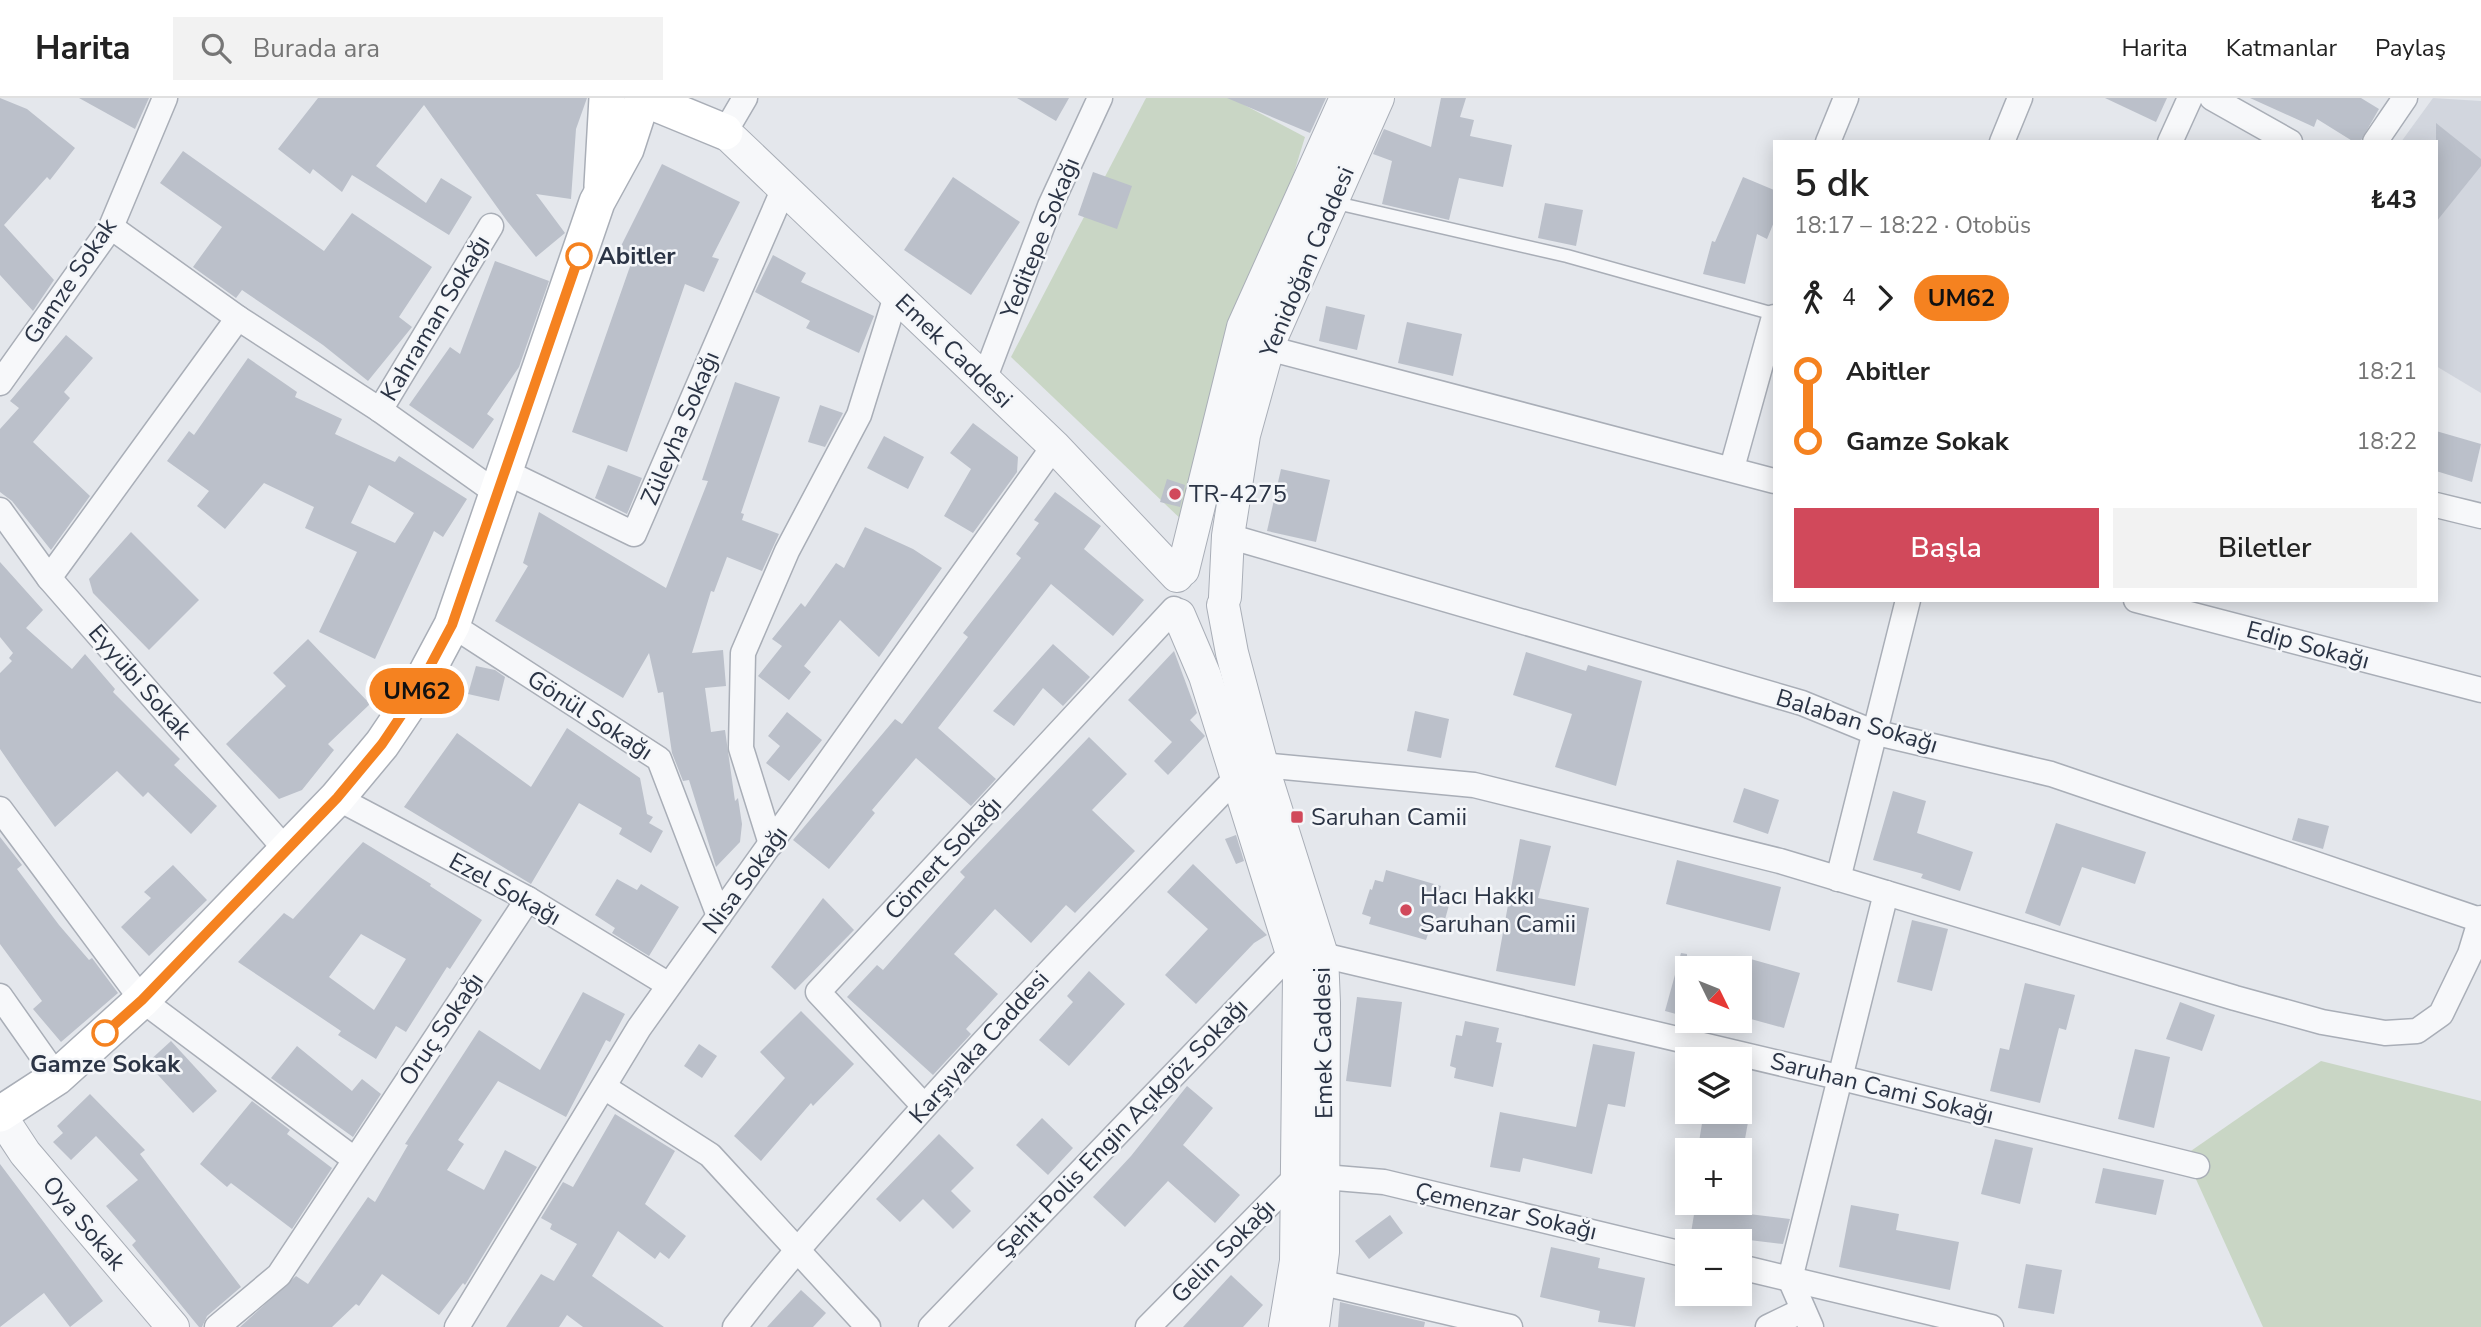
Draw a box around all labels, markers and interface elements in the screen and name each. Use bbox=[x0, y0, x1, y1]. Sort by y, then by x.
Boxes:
search box bbox=[173, 17, 663, 80]
text: Harita bbox=[35, 26, 131, 71]
icon: search bbox=[197, 29, 235, 67]
text: Burada ara bbox=[253, 31, 380, 66]
text: Harita bbox=[2121, 32, 2188, 64]
text: Katmanlar bbox=[2226, 32, 2337, 64]
text: Paylaş bbox=[2375, 32, 2446, 64]
street label: Yeditepe Sokağı bbox=[993, 153, 1087, 324]
text: 5 dk bbox=[1794, 158, 1869, 209]
street label: Yenidoğan Caddesi bbox=[1252, 162, 1362, 363]
text: ₺43 bbox=[2370, 182, 2417, 217]
text: 18:17 – 18:22 · Otobüs bbox=[1794, 210, 2031, 241]
street label: Gamze Sokak bbox=[16, 211, 124, 350]
street label: Kahraman Sokağı bbox=[373, 229, 497, 407]
place label: Abitler bbox=[598, 240, 676, 272]
marker: Abitler bbox=[566, 243, 592, 269]
icon: walk bbox=[1794, 279, 1832, 317]
icon: forward bbox=[1866, 279, 1904, 317]
text: 4 bbox=[1842, 282, 1856, 313]
text: UM62 bbox=[1928, 282, 1995, 314]
street label: Emek Caddesi bbox=[888, 287, 1020, 415]
street label: Züleyha Sokağı bbox=[633, 346, 727, 510]
text: Abitler bbox=[1846, 354, 1930, 389]
text: 18:21 bbox=[2357, 356, 2417, 387]
text: Gamze Sokak bbox=[1846, 424, 2009, 459]
text: 18:22 bbox=[2357, 426, 2417, 457]
place label: TR-4275 bbox=[1189, 478, 1287, 510]
marker: TR-4275 bbox=[1167, 486, 1183, 502]
button: Başla bbox=[1794, 508, 2099, 588]
button: Biletler bbox=[2113, 508, 2417, 588]
street label: Edip Sokağı bbox=[2243, 613, 2373, 677]
street label: Eyyübi Sokak bbox=[81, 618, 200, 747]
street label: Gönül Sokağı bbox=[521, 663, 659, 767]
line badge: UM62 bbox=[368, 668, 466, 714]
text: UM62 bbox=[383, 675, 451, 707]
street label: Balaban Sokağı bbox=[1772, 681, 1942, 761]
street label: Cömert Sokağı bbox=[877, 789, 1009, 927]
place label: Saruhan Camii bbox=[1311, 801, 1467, 833]
marker: Saruhan Camii bbox=[1289, 809, 1305, 825]
street label: Nisa Sokağı bbox=[695, 820, 795, 940]
street label: Ezel Sokağı bbox=[443, 845, 567, 933]
place label: Hacı Hakkı Saruhan Camii bbox=[1420, 880, 1576, 940]
marker: Hacı Hakkı Saruhan Camii bbox=[1398, 902, 1414, 918]
north arrow bbox=[1675, 956, 1752, 1032]
map controls bbox=[1675, 956, 1752, 1306]
street label: Karşıyaka Caddesi bbox=[902, 964, 1056, 1130]
street label: Oruç Sokağı bbox=[391, 966, 491, 1092]
street label: Emek Caddesi bbox=[1306, 967, 1340, 1119]
street label: Şehit Polis Engin Açıkgöz Sokağı bbox=[989, 991, 1255, 1265]
marker: Gamze Sokak bbox=[92, 1020, 118, 1046]
street label: Saruhan Cami Sokağı bbox=[1767, 1045, 1997, 1131]
button: layers bbox=[1675, 1047, 1752, 1124]
place label: Gamze Sokak bbox=[30, 1048, 181, 1080]
button: + bbox=[1675, 1138, 1752, 1215]
street label: Oya Sokak bbox=[35, 1169, 134, 1278]
street label: Çemenzar Sokağı bbox=[1412, 1175, 1600, 1247]
street label: Gelin Sokağı bbox=[1164, 1192, 1282, 1310]
button: − bbox=[1675, 1229, 1752, 1306]

